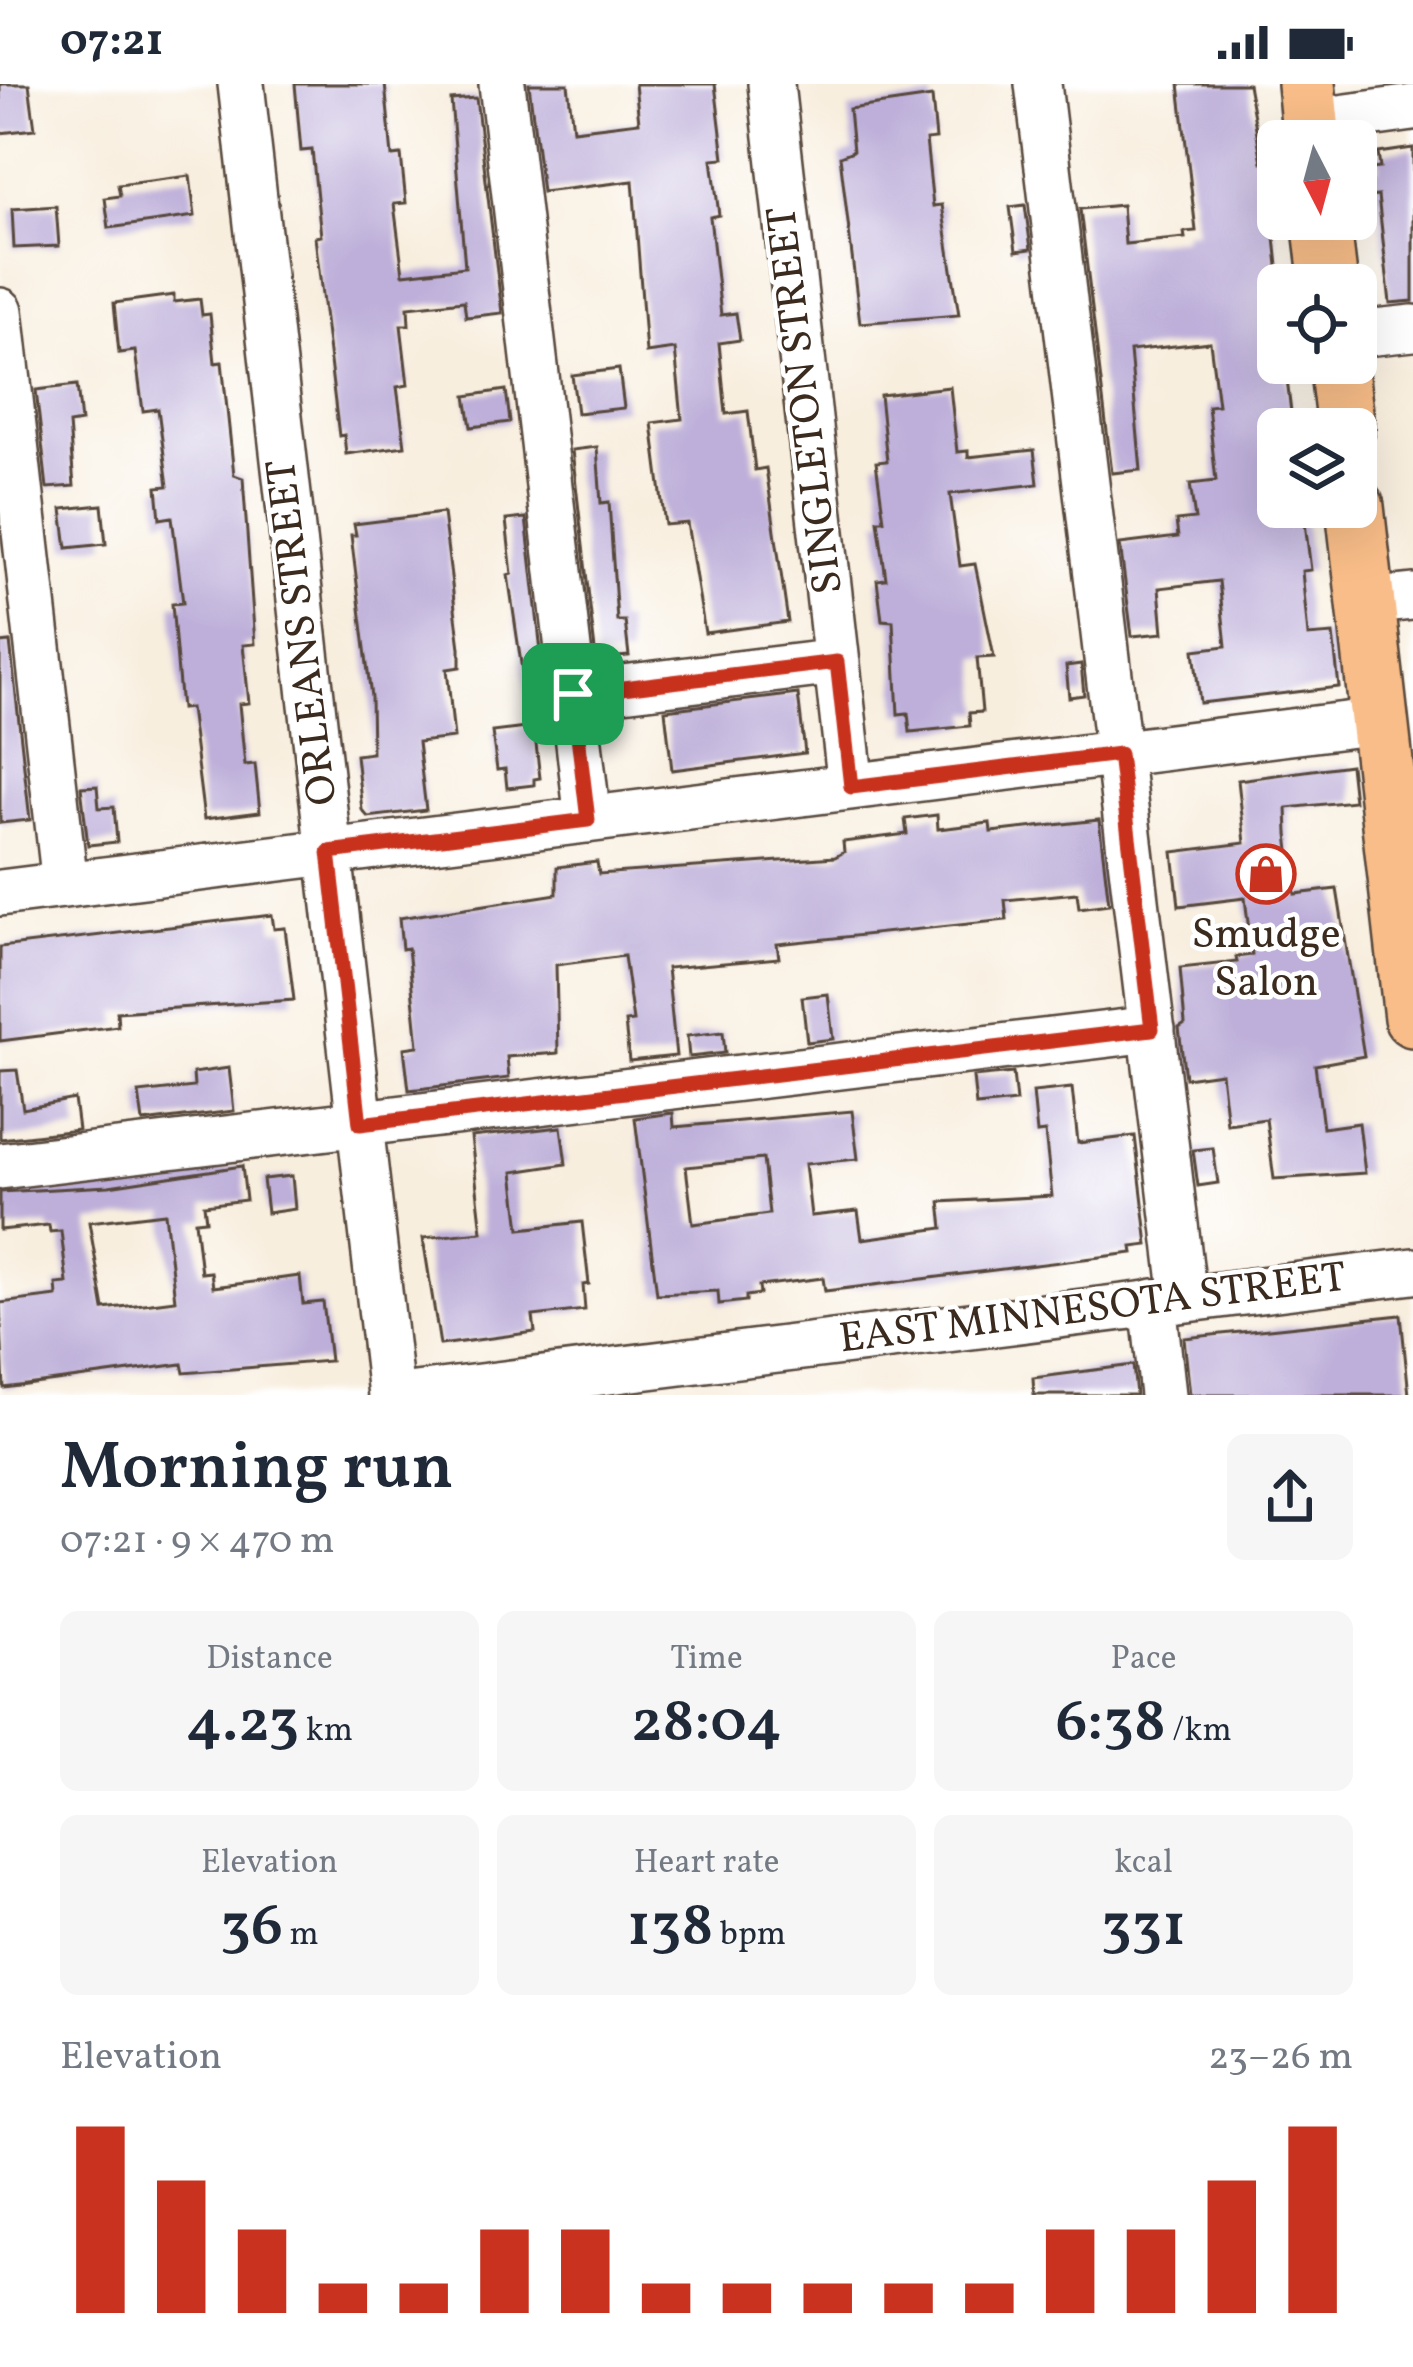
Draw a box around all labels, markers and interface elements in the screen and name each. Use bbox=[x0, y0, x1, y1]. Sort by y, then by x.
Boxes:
text: 07:21 bbox=[60, 11, 164, 74]
north arrow bbox=[1257, 120, 1377, 240]
map controls bbox=[1257, 120, 1377, 528]
street label: SINGLETON STREET bbox=[754, 203, 860, 597]
button: locate bbox=[1257, 264, 1377, 384]
button: layers bbox=[1257, 408, 1377, 528]
street label: ORLEANS STREET bbox=[254, 456, 354, 808]
pin bbox=[522, 643, 624, 745]
icon: arrive bbox=[540, 661, 606, 727]
shop icon: Smudge Salon bbox=[1235, 843, 1297, 905]
place label: Smudge Salon bbox=[1191, 907, 1341, 1014]
street label: EAST MINNESOTA STREET bbox=[836, 1250, 1350, 1370]
text: Morning run bbox=[60, 1424, 453, 1516]
button: share bbox=[1227, 1434, 1353, 1560]
text: 07:21 · 9 × 470 m bbox=[60, 1515, 335, 1569]
text: Distance bbox=[206, 1637, 333, 1683]
text: Time bbox=[670, 1637, 743, 1683]
text: Pace bbox=[1111, 1637, 1177, 1683]
text: 4.23 bbox=[186, 1683, 299, 1766]
text: 28:04 bbox=[631, 1683, 782, 1766]
text: 6:38 bbox=[1055, 1683, 1166, 1766]
text: km bbox=[299, 1709, 353, 1755]
text: /km bbox=[1166, 1709, 1232, 1755]
text: Elevation bbox=[201, 1841, 338, 1887]
text: Heart rate bbox=[634, 1841, 779, 1887]
text: kcal bbox=[1114, 1841, 1173, 1887]
text: 36 bbox=[220, 1887, 283, 1970]
text: 138 bbox=[627, 1887, 713, 1970]
text: 331 bbox=[1101, 1887, 1186, 1970]
text: m bbox=[283, 1913, 319, 1959]
text: bpm bbox=[713, 1913, 786, 1959]
text: Elevation bbox=[60, 2031, 222, 2085]
text: 23–26 m bbox=[1208, 2031, 1353, 2085]

